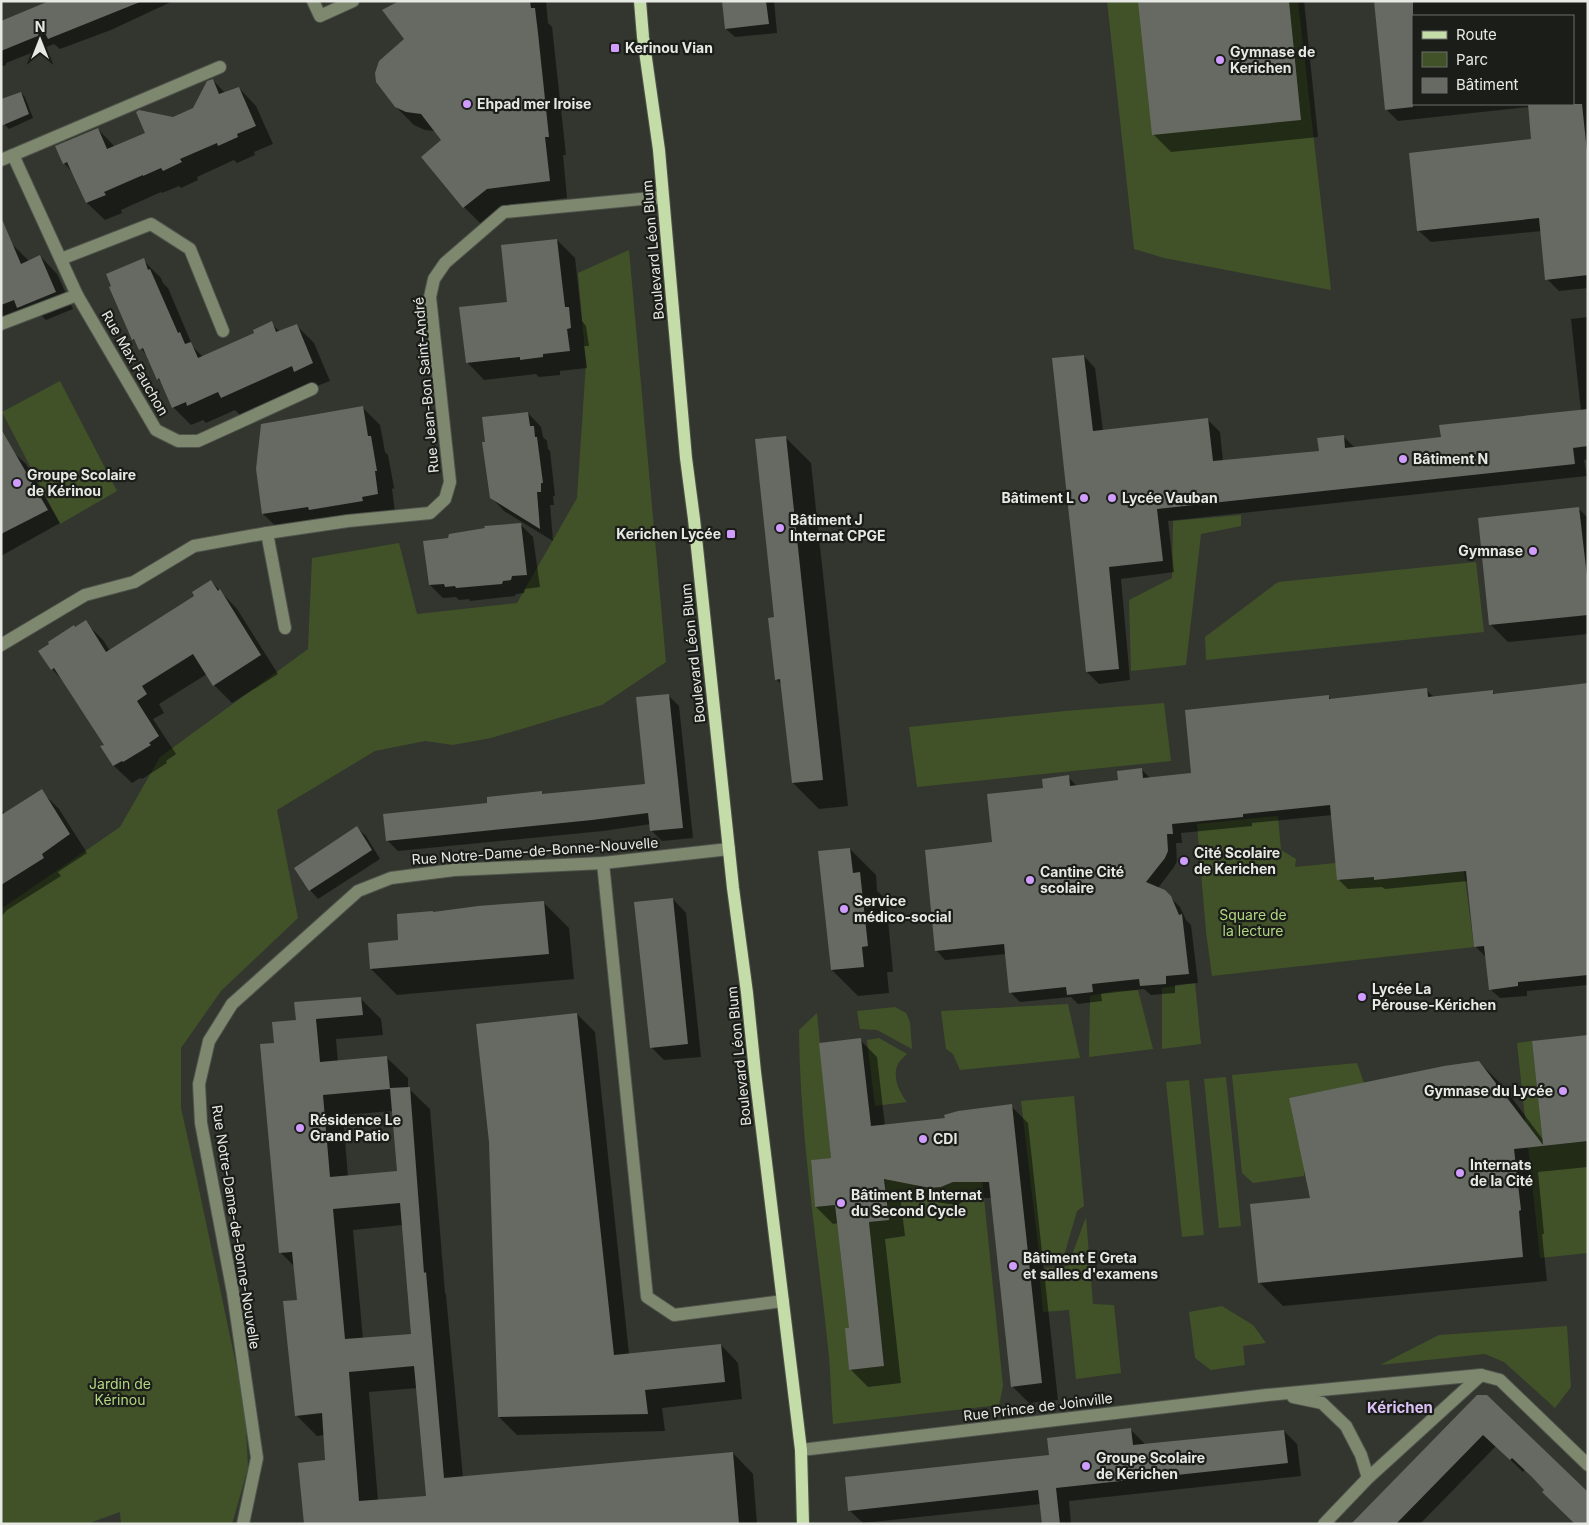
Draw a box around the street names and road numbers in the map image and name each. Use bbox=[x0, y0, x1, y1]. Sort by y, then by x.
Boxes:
street label: Boulevard Léon Blum bbox=[638, 180, 667, 321]
street label: Rue Jean-Bon Saint-André bbox=[409, 296, 442, 474]
street label: Rue Max Fauchon bbox=[98, 307, 172, 418]
street label: Boulevard Léon Blum bbox=[677, 582, 708, 724]
street label: Rue Notre-Dame-de-Bonne-Nouvelle bbox=[411, 833, 659, 868]
street label: Boulevard Léon Blum bbox=[723, 985, 754, 1127]
street label: Rue Notre-Dame-de-Bonne-Nouvelle bbox=[209, 1104, 264, 1350]
street label: Rue Prince de Joinville bbox=[962, 1389, 1114, 1424]

